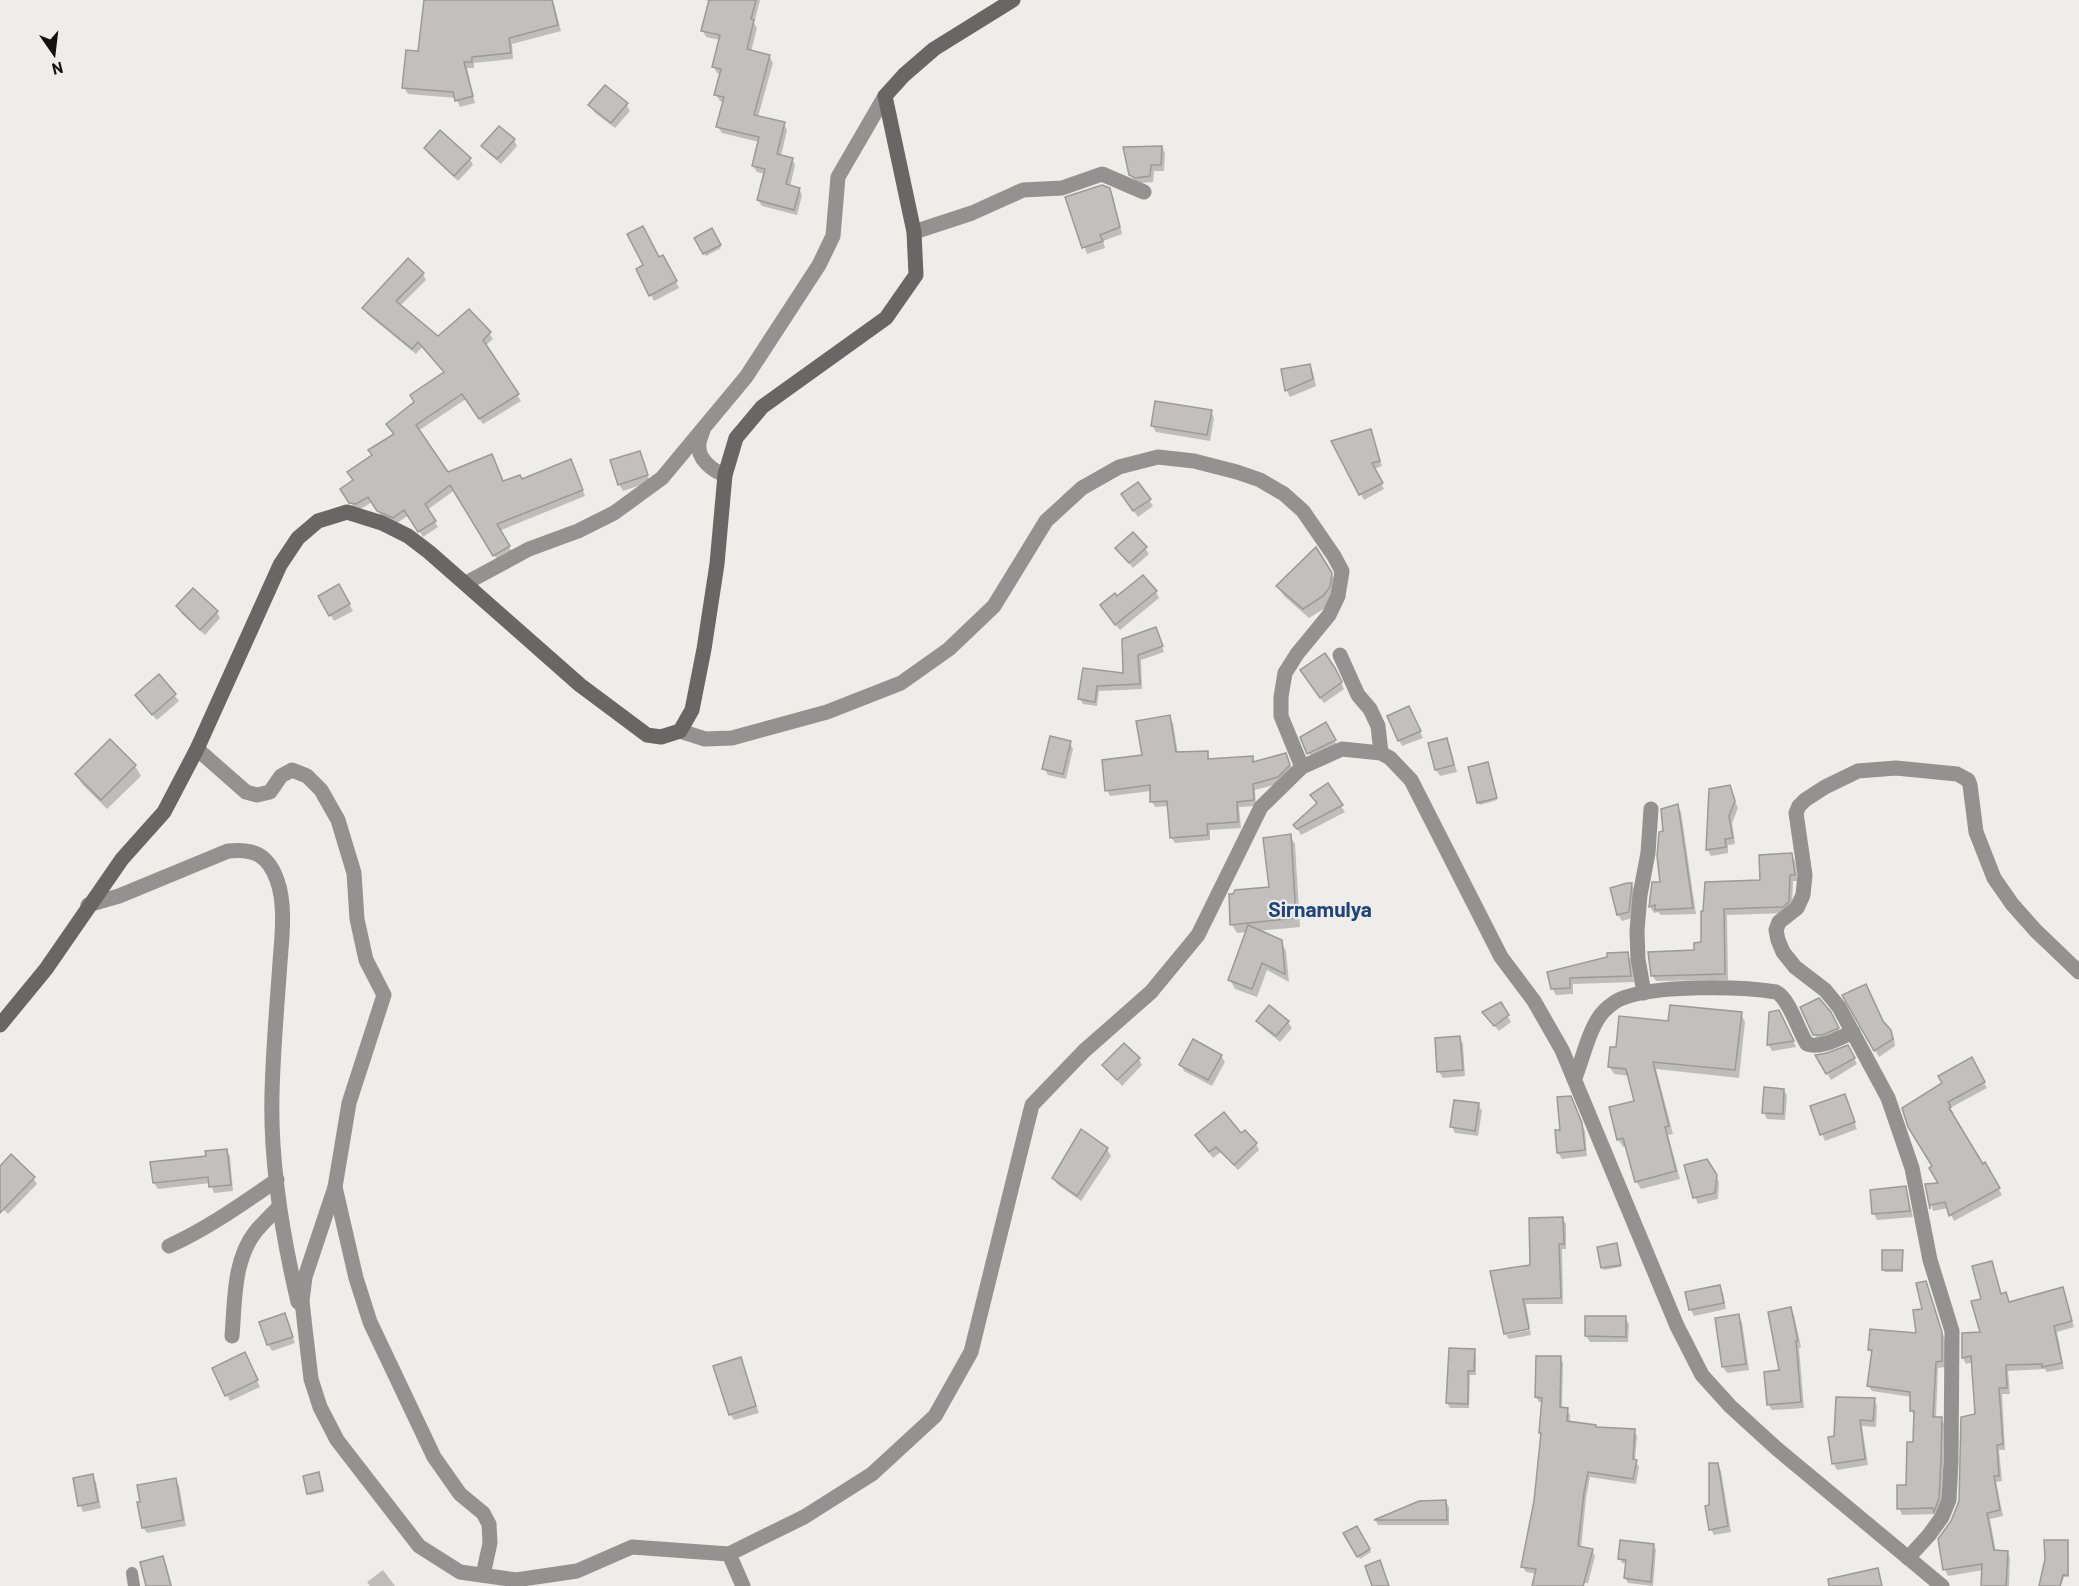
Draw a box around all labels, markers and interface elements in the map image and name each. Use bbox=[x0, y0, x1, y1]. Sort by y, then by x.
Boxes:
north arrow bbox=[24, 24, 84, 84]
text: N bbox=[50, 59, 65, 80]
district label: Sirnamulya bbox=[1268, 896, 1372, 921]

